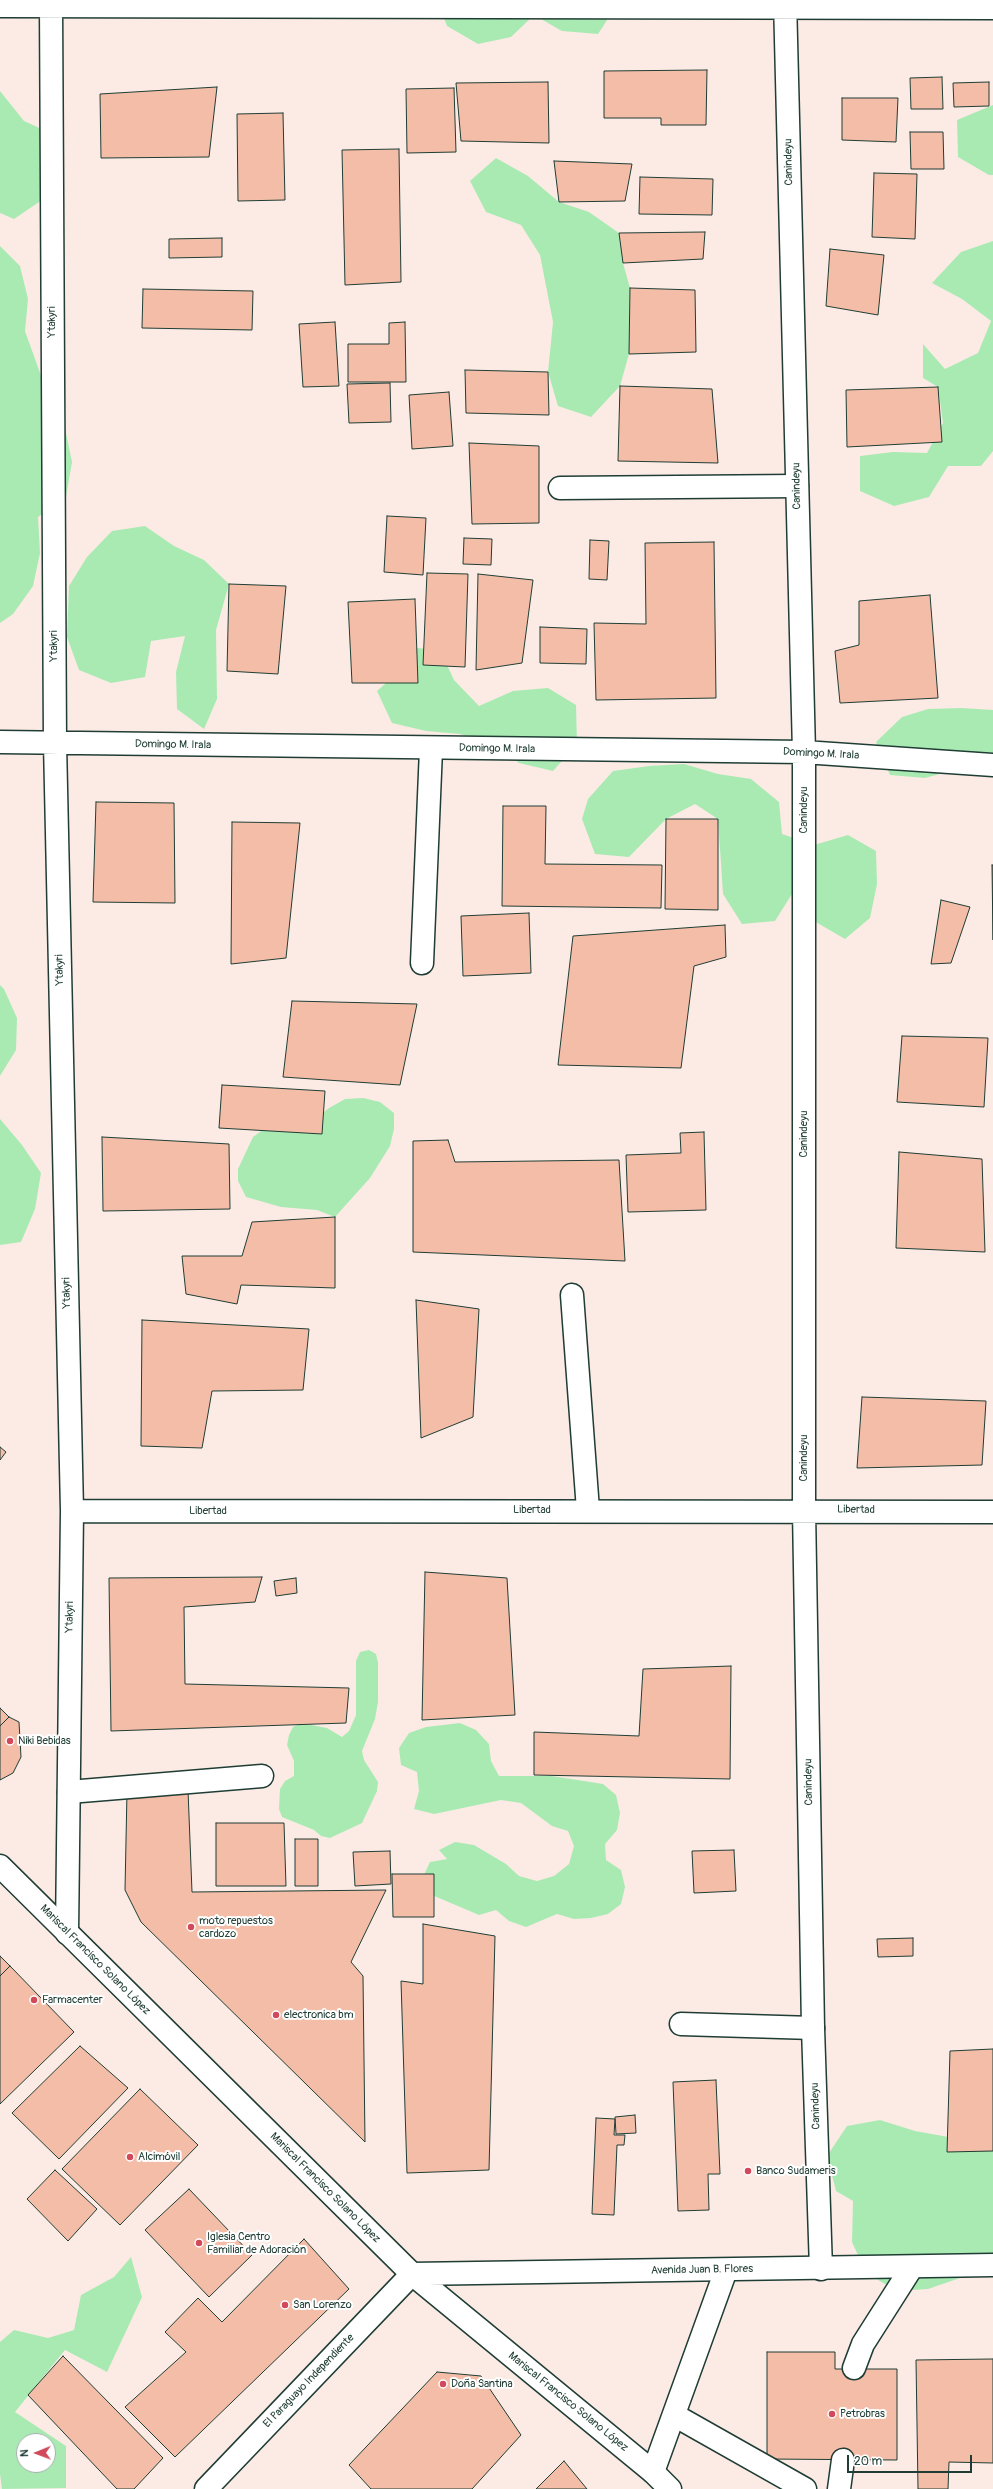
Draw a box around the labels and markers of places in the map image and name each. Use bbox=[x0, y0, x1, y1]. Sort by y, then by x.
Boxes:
place label: Niki Bebidas bbox=[18, 1734, 71, 1748]
marker: Niki Bebidas bbox=[5, 1736, 15, 1746]
place label: moto repuestos cardozo bbox=[199, 1914, 273, 1940]
marker: moto repuestos cardozo bbox=[186, 1922, 196, 1932]
place label: Farmacenter bbox=[42, 1993, 103, 2007]
marker: Farmacenter bbox=[29, 1995, 39, 2005]
place label: electronica bm bbox=[284, 2008, 353, 2022]
marker: electronica bm bbox=[271, 2010, 281, 2020]
place label: Alcimóvil bbox=[138, 2150, 180, 2164]
marker: Alcimóvil bbox=[125, 2152, 135, 2162]
place label: Banco Sudameris bbox=[756, 2164, 836, 2178]
marker: Banco Sudameris bbox=[743, 2166, 753, 2176]
place label: Iglesia Centro Familiar de Adoración bbox=[207, 2230, 306, 2256]
marker: Iglesia Centro Familiar de Adoración bbox=[194, 2238, 204, 2248]
place label: San Lorenzo bbox=[293, 2298, 352, 2312]
marker: San Lorenzo bbox=[280, 2300, 290, 2310]
place label: Doña Santina bbox=[451, 2377, 513, 2391]
marker: Doña Santina bbox=[438, 2379, 448, 2389]
place label: Petrobras bbox=[840, 2407, 885, 2421]
marker: Petrobras bbox=[827, 2409, 837, 2419]

